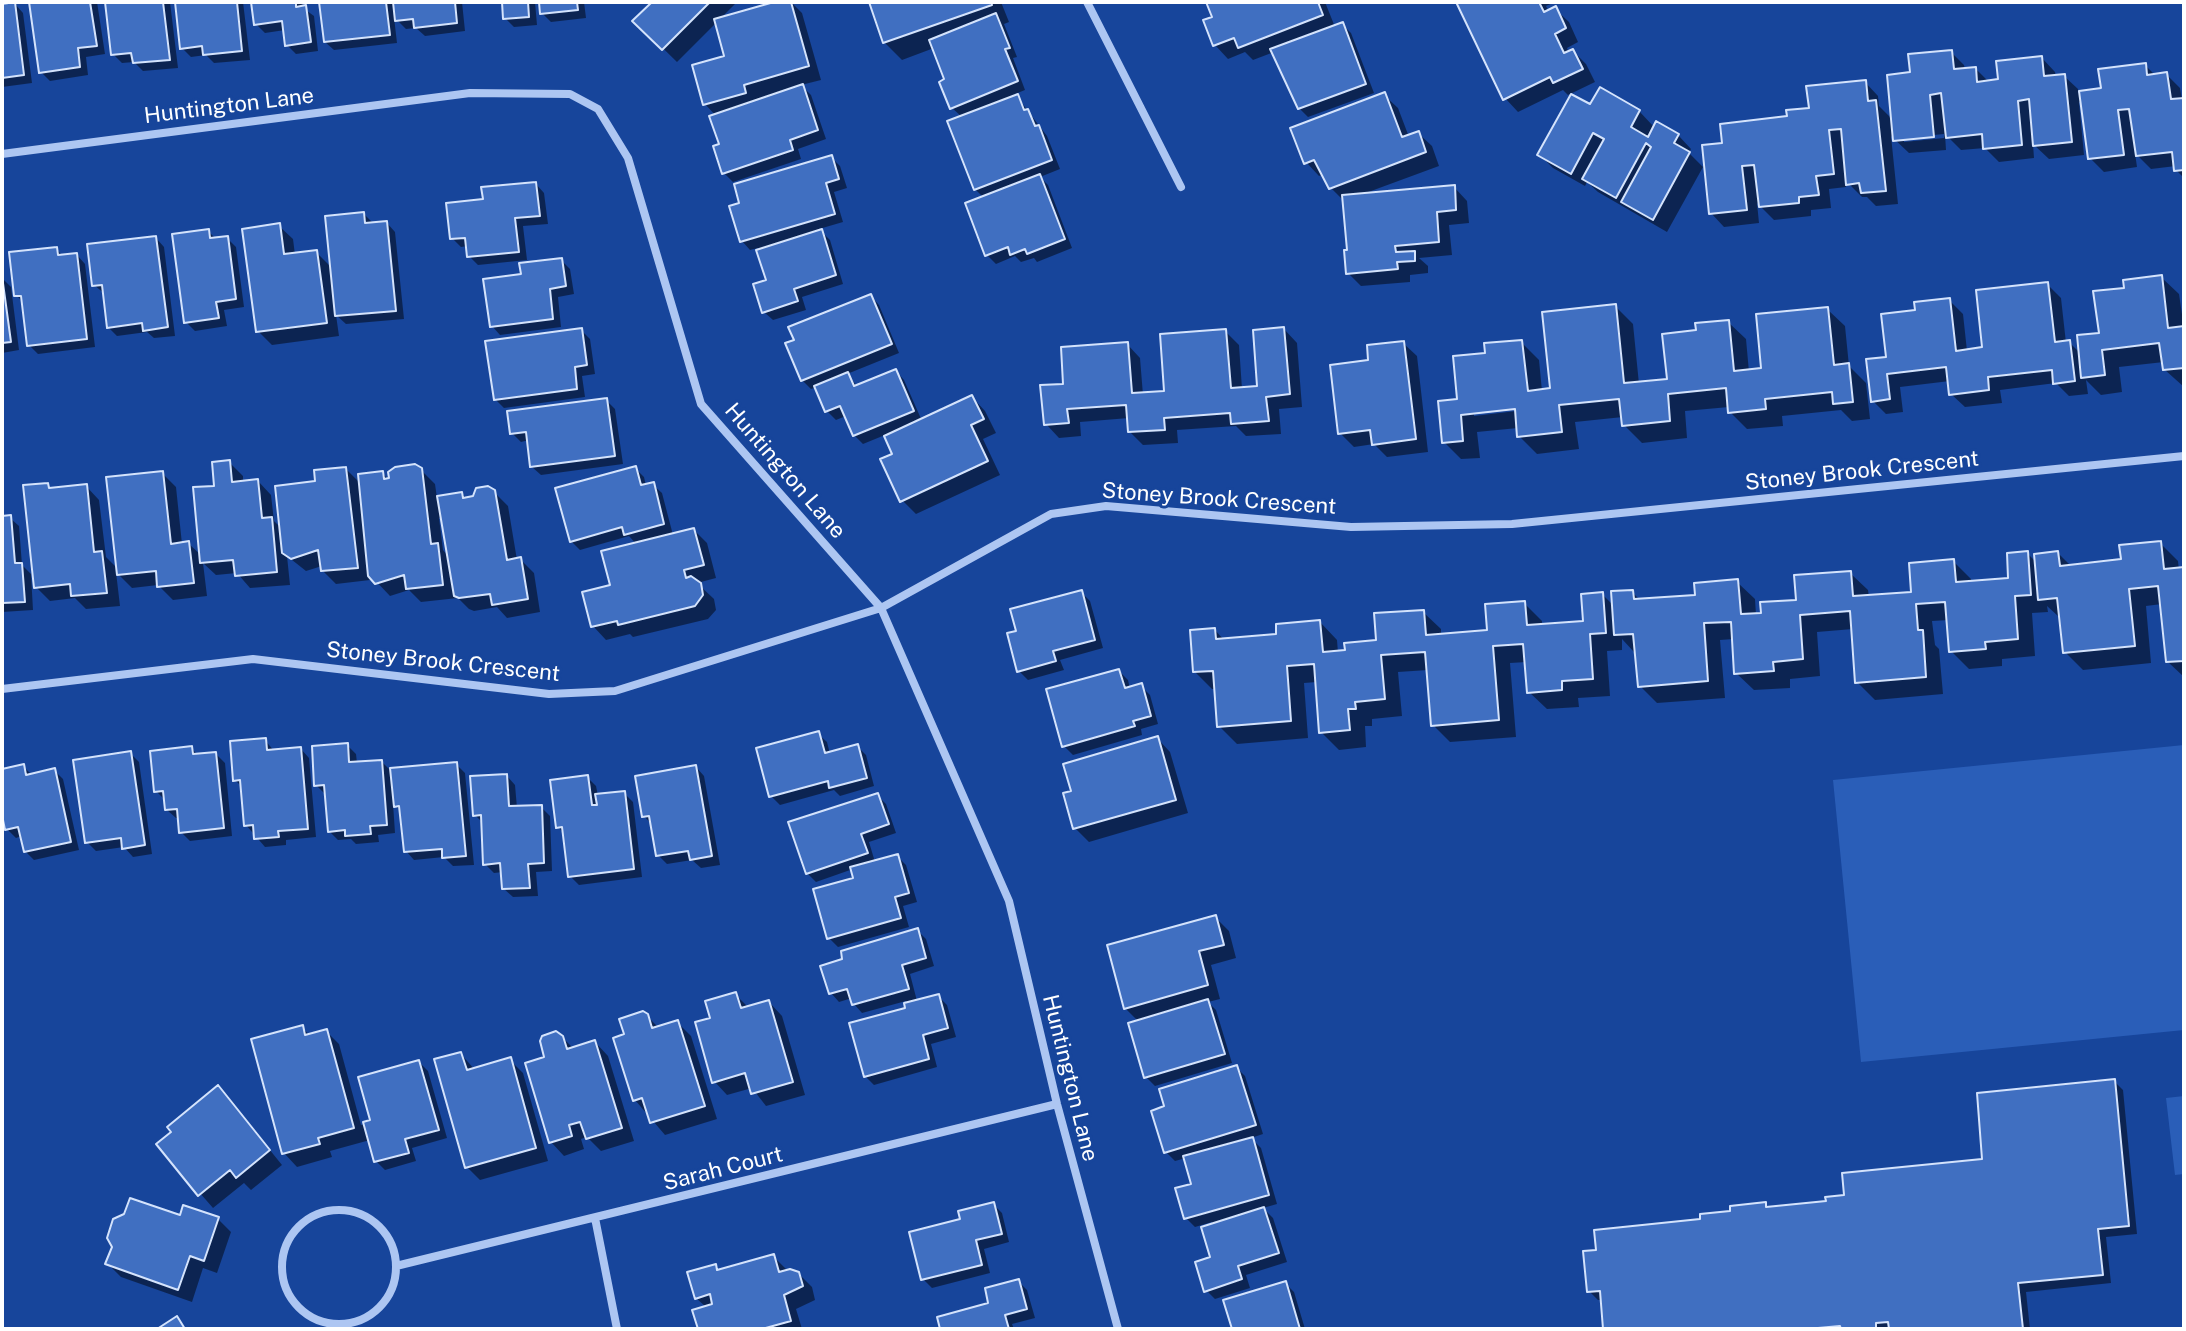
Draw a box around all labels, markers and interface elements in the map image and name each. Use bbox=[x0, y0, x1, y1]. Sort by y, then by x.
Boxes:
street label: Huntington Lane bbox=[143, 82, 315, 130]
street label: Huntington Lane bbox=[719, 398, 851, 544]
street label: Stoney Brook Crescent bbox=[1744, 446, 1980, 496]
street label: Stoney Brook Crescent bbox=[1101, 478, 1337, 520]
street label: Stoney Brook Crescent bbox=[325, 637, 561, 687]
street label: Huntington Lane bbox=[1037, 992, 1103, 1164]
street label: Sarah Court bbox=[660, 1141, 786, 1197]

